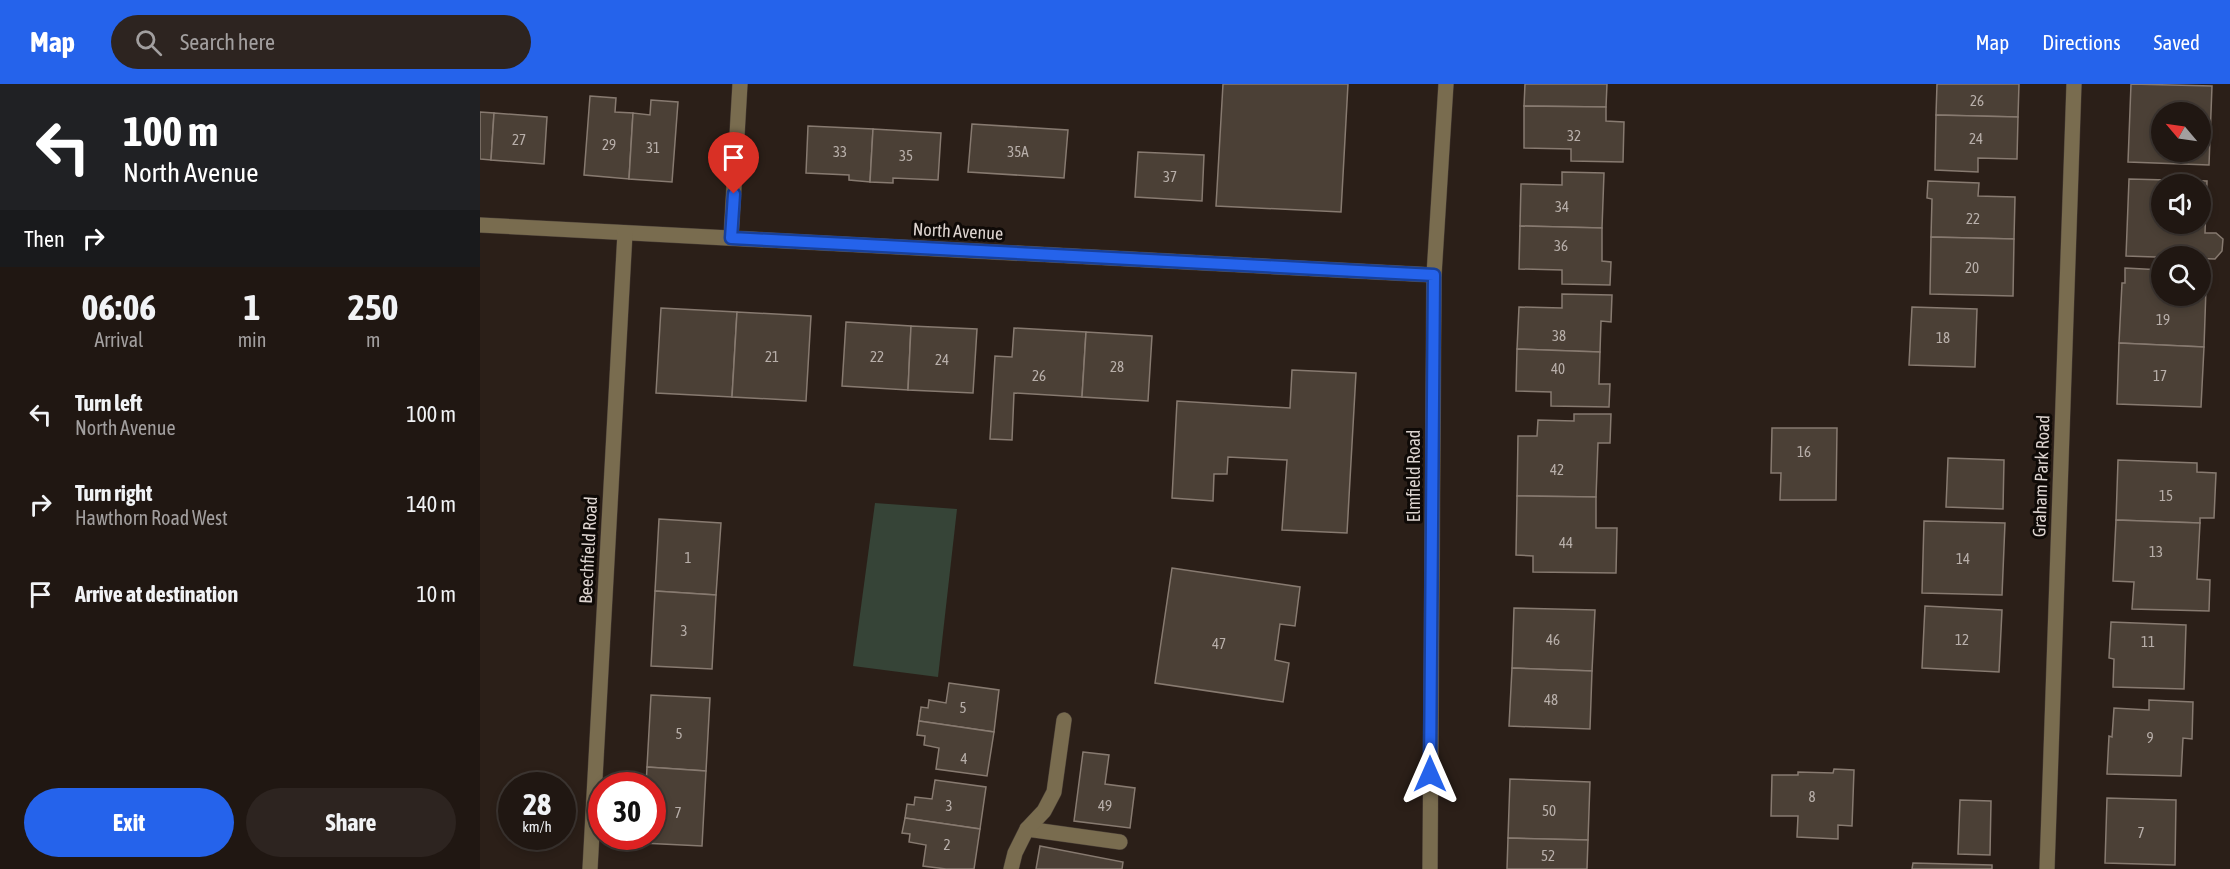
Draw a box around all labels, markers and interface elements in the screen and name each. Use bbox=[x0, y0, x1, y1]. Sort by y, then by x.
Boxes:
search box bbox=[111, 15, 531, 69]
text: Map bbox=[30, 26, 75, 58]
icon: search bbox=[132, 26, 165, 59]
text: Search here bbox=[180, 29, 275, 55]
text: Map bbox=[1975, 30, 2009, 54]
text: Directions bbox=[2042, 30, 2121, 54]
text: Saved bbox=[2154, 30, 2200, 54]
house number: 26 bbox=[1970, 92, 1984, 109]
north arrow bbox=[2151, 102, 2211, 162]
map controls bbox=[2151, 102, 2211, 306]
text: 100 m bbox=[123, 107, 218, 155]
icon: left bbox=[24, 108, 102, 186]
house number: 32 bbox=[1567, 127, 1581, 144]
house number: 24 bbox=[1969, 130, 1983, 147]
house number: 27 bbox=[512, 131, 526, 148]
pin bbox=[708, 132, 759, 194]
house number: 29 bbox=[602, 136, 616, 153]
house number: 31 bbox=[646, 139, 660, 156]
icon: arrive bbox=[717, 141, 750, 174]
house number: 33 bbox=[833, 143, 847, 160]
house number: 35A bbox=[1007, 143, 1029, 160]
house number: 35 bbox=[899, 147, 913, 164]
text: North Avenue bbox=[123, 157, 259, 188]
house number: 37 bbox=[1163, 168, 1177, 185]
button: sound bbox=[2151, 174, 2211, 234]
house number: 34 bbox=[1555, 198, 1569, 215]
house number: 22 bbox=[1966, 210, 1980, 227]
street label: North Avenue bbox=[912, 218, 1004, 244]
icon: right bbox=[77, 222, 110, 255]
text: Then bbox=[24, 226, 65, 252]
house number: 36 bbox=[1554, 237, 1568, 254]
button: search bbox=[2151, 246, 2211, 306]
house number: 20 bbox=[1965, 259, 1979, 276]
text: 06:06 bbox=[81, 286, 156, 328]
text: 1 bbox=[244, 286, 260, 328]
text: 250 bbox=[348, 286, 399, 328]
house number: 19 bbox=[2156, 311, 2170, 328]
house number: 38 bbox=[1552, 327, 1566, 344]
text: Arrival bbox=[94, 328, 143, 351]
text: min bbox=[238, 328, 266, 351]
text: m bbox=[366, 328, 380, 351]
house number: 18 bbox=[1936, 329, 1950, 346]
house number: 21 bbox=[765, 348, 779, 365]
house number: 22 bbox=[870, 348, 884, 365]
house number: 24 bbox=[935, 351, 949, 368]
house number: 28 bbox=[1110, 358, 1124, 375]
house number: 40 bbox=[1551, 360, 1565, 377]
house number: 26 bbox=[1032, 367, 1046, 384]
house number: 17 bbox=[2153, 367, 2167, 384]
text: Turn left bbox=[75, 390, 142, 416]
icon: left bbox=[24, 398, 57, 431]
text: 100 m bbox=[406, 401, 456, 427]
street label: Graham Park Road bbox=[2028, 415, 2054, 537]
text: North Avenue bbox=[75, 416, 175, 439]
street label: Elmfield Road bbox=[1403, 430, 1424, 522]
house number: 16 bbox=[1797, 443, 1811, 460]
house number: 42 bbox=[1550, 461, 1564, 478]
text: Turn right bbox=[75, 480, 152, 506]
house number: 15 bbox=[2159, 487, 2173, 504]
icon: right bbox=[24, 488, 57, 521]
text: 140 m bbox=[406, 491, 456, 517]
street label: Beechfield Road bbox=[575, 496, 601, 604]
text: Hawthorn Road West bbox=[75, 506, 228, 529]
house number: 44 bbox=[1559, 534, 1573, 551]
house number: 13 bbox=[2149, 543, 2163, 560]
house number: 1 bbox=[684, 549, 692, 566]
house number: 14 bbox=[1956, 550, 1970, 567]
icon: arrive bbox=[24, 578, 57, 611]
text: Arrive at destination bbox=[75, 581, 238, 607]
text: 10 m bbox=[416, 581, 456, 607]
house number: 3 bbox=[680, 622, 688, 639]
house number: 46 bbox=[1546, 631, 1560, 648]
house number: 12 bbox=[1955, 631, 1969, 648]
house number: 11 bbox=[2141, 633, 2155, 650]
house number: 47 bbox=[1212, 635, 1226, 652]
house number: 48 bbox=[1544, 691, 1558, 708]
house number: 5 bbox=[959, 699, 967, 716]
house number: 5 bbox=[675, 725, 683, 742]
house number: 9 bbox=[2146, 729, 2154, 746]
position arrow bbox=[1398, 742, 1462, 806]
house number: 4 bbox=[960, 750, 968, 767]
speed limit sign: 30 bbox=[588, 772, 666, 850]
text: 28 bbox=[523, 787, 551, 821]
button: Exit bbox=[24, 788, 234, 857]
button: Share bbox=[246, 788, 456, 857]
house number: 8 bbox=[1808, 788, 1816, 805]
house number: 3 bbox=[945, 797, 953, 814]
house number: 49 bbox=[1098, 797, 1112, 814]
house number: 50 bbox=[1542, 802, 1556, 819]
house number: 7 bbox=[674, 804, 682, 821]
text: km/h bbox=[522, 818, 552, 835]
house number: 7 bbox=[2137, 824, 2145, 841]
house number: 2 bbox=[943, 836, 951, 853]
house number: 52 bbox=[1541, 847, 1555, 864]

